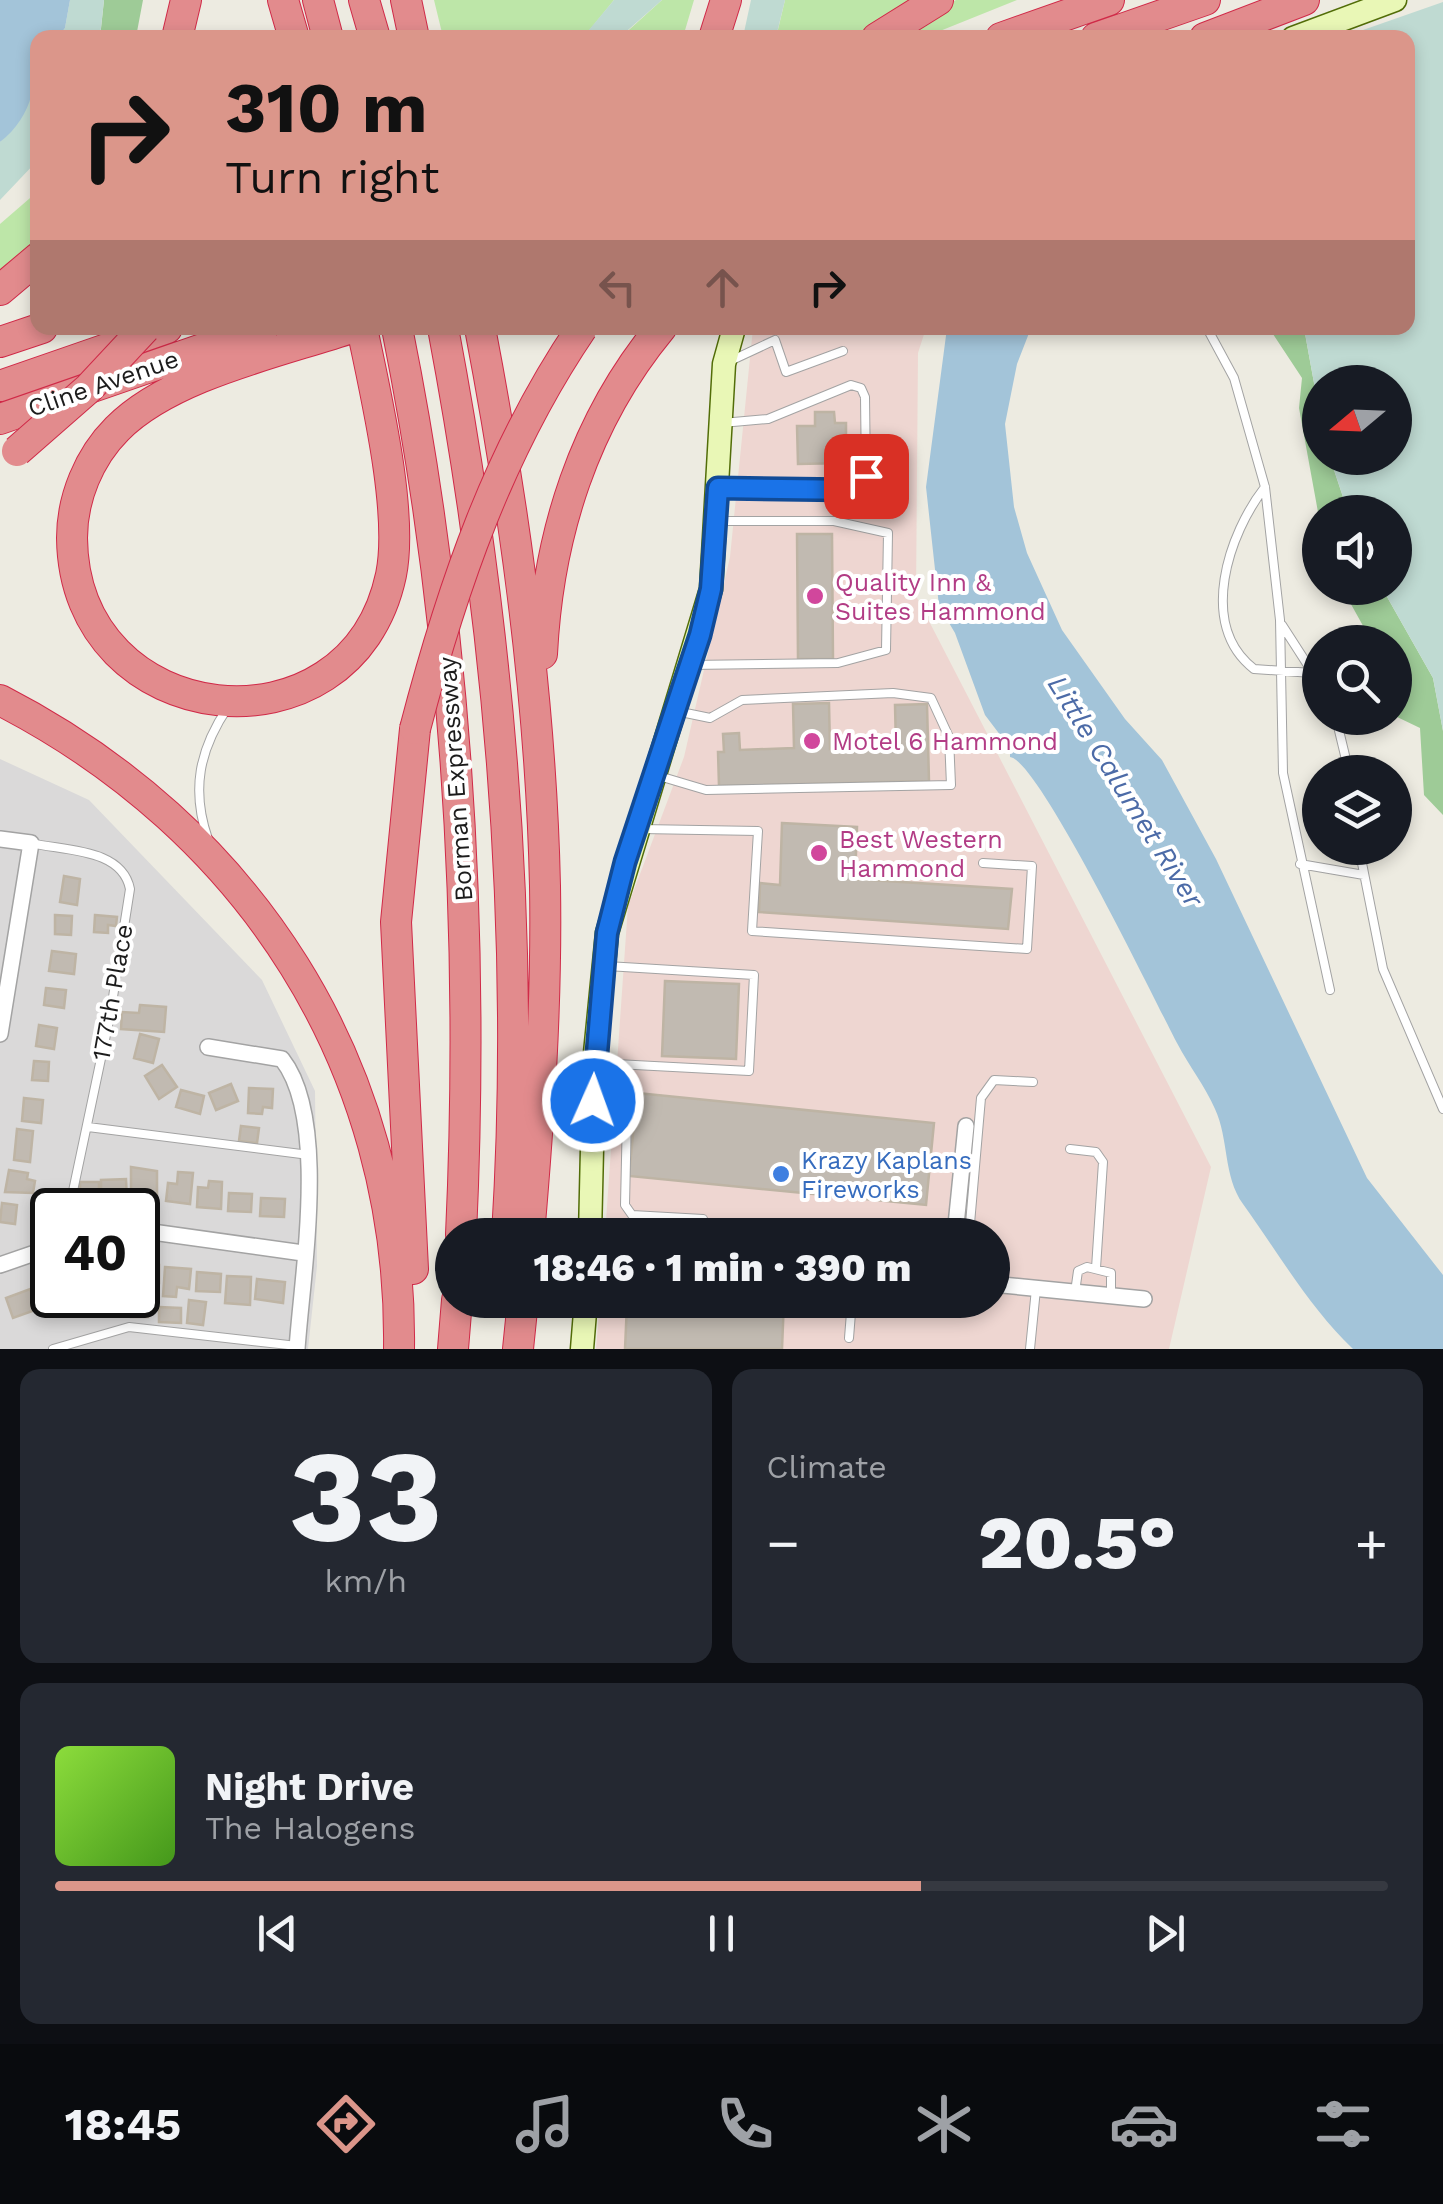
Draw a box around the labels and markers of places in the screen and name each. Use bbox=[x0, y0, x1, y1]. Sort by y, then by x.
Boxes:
pin bbox=[824, 434, 909, 519]
place label: Quality Inn & Suites Hammond bbox=[835, 568, 1046, 626]
marker: Quality Inn & Suites Hammond bbox=[804, 585, 826, 607]
place label: Motel 6 Hammond bbox=[832, 727, 1058, 756]
marker: Motel 6 Hammond bbox=[801, 730, 823, 752]
place label: Best Western Hammond bbox=[839, 825, 1003, 883]
marker: Best Western Hammond bbox=[808, 842, 830, 864]
place label: Krazy Kaplans Fireworks bbox=[801, 1146, 972, 1204]
marker: Krazy Kaplans Fireworks bbox=[770, 1163, 792, 1185]

